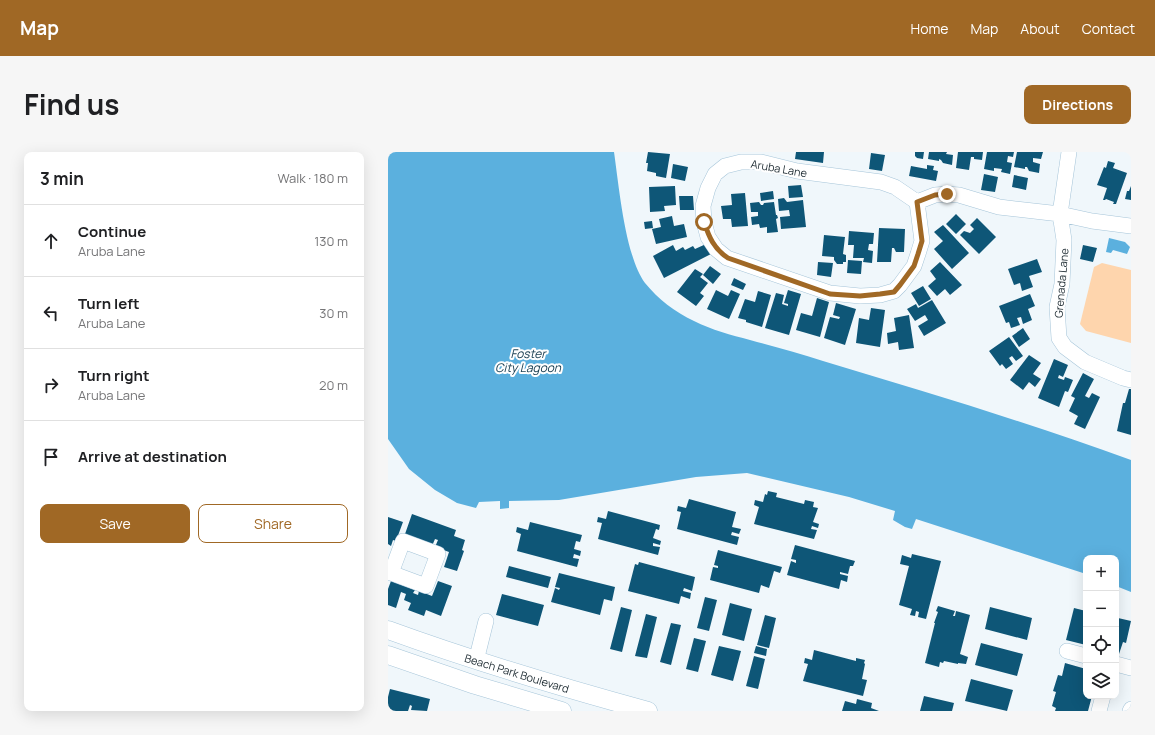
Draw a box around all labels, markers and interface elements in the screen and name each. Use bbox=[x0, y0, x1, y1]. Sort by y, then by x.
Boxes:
text: Map bbox=[20, 15, 59, 41]
text: Home bbox=[911, 19, 948, 38]
text: Map bbox=[970, 19, 998, 38]
text: About bbox=[1020, 19, 1060, 38]
text: Contact bbox=[1082, 19, 1135, 38]
text: Find us bbox=[24, 85, 119, 123]
button: Directions bbox=[1024, 85, 1131, 124]
street label: Aruba Lane bbox=[750, 156, 809, 180]
text: 3 min bbox=[40, 167, 84, 190]
text: Walk · 180 m bbox=[277, 169, 348, 187]
route end bbox=[938, 185, 956, 203]
route start bbox=[695, 213, 713, 231]
text: Continue bbox=[78, 221, 146, 242]
icon: ahead bbox=[40, 230, 62, 252]
text: 130 m bbox=[314, 232, 348, 250]
text: Aruba Lane bbox=[78, 242, 145, 260]
street label: Grenada Lane bbox=[1050, 247, 1072, 319]
text: Turn left bbox=[78, 293, 140, 314]
icon: left bbox=[40, 302, 62, 324]
text: 30 m bbox=[319, 304, 348, 322]
text: Aruba Lane bbox=[78, 314, 145, 332]
water label: Foster City Lagoon bbox=[495, 345, 562, 376]
text: Turn right bbox=[78, 365, 149, 386]
icon: right bbox=[40, 374, 62, 396]
text: 20 m bbox=[319, 376, 348, 394]
text: Aruba Lane bbox=[78, 386, 145, 404]
icon: arrive bbox=[40, 446, 62, 468]
text: Arrive at destination bbox=[78, 446, 227, 467]
button: Save bbox=[40, 504, 190, 543]
button: Share bbox=[198, 504, 348, 543]
map controls bbox=[1083, 555, 1119, 699]
button: + bbox=[1083, 555, 1119, 591]
button: − bbox=[1083, 591, 1119, 627]
button: locate bbox=[1083, 627, 1119, 663]
street label: Beach Park Boulevard bbox=[463, 650, 571, 696]
button: layers bbox=[1083, 663, 1119, 699]

